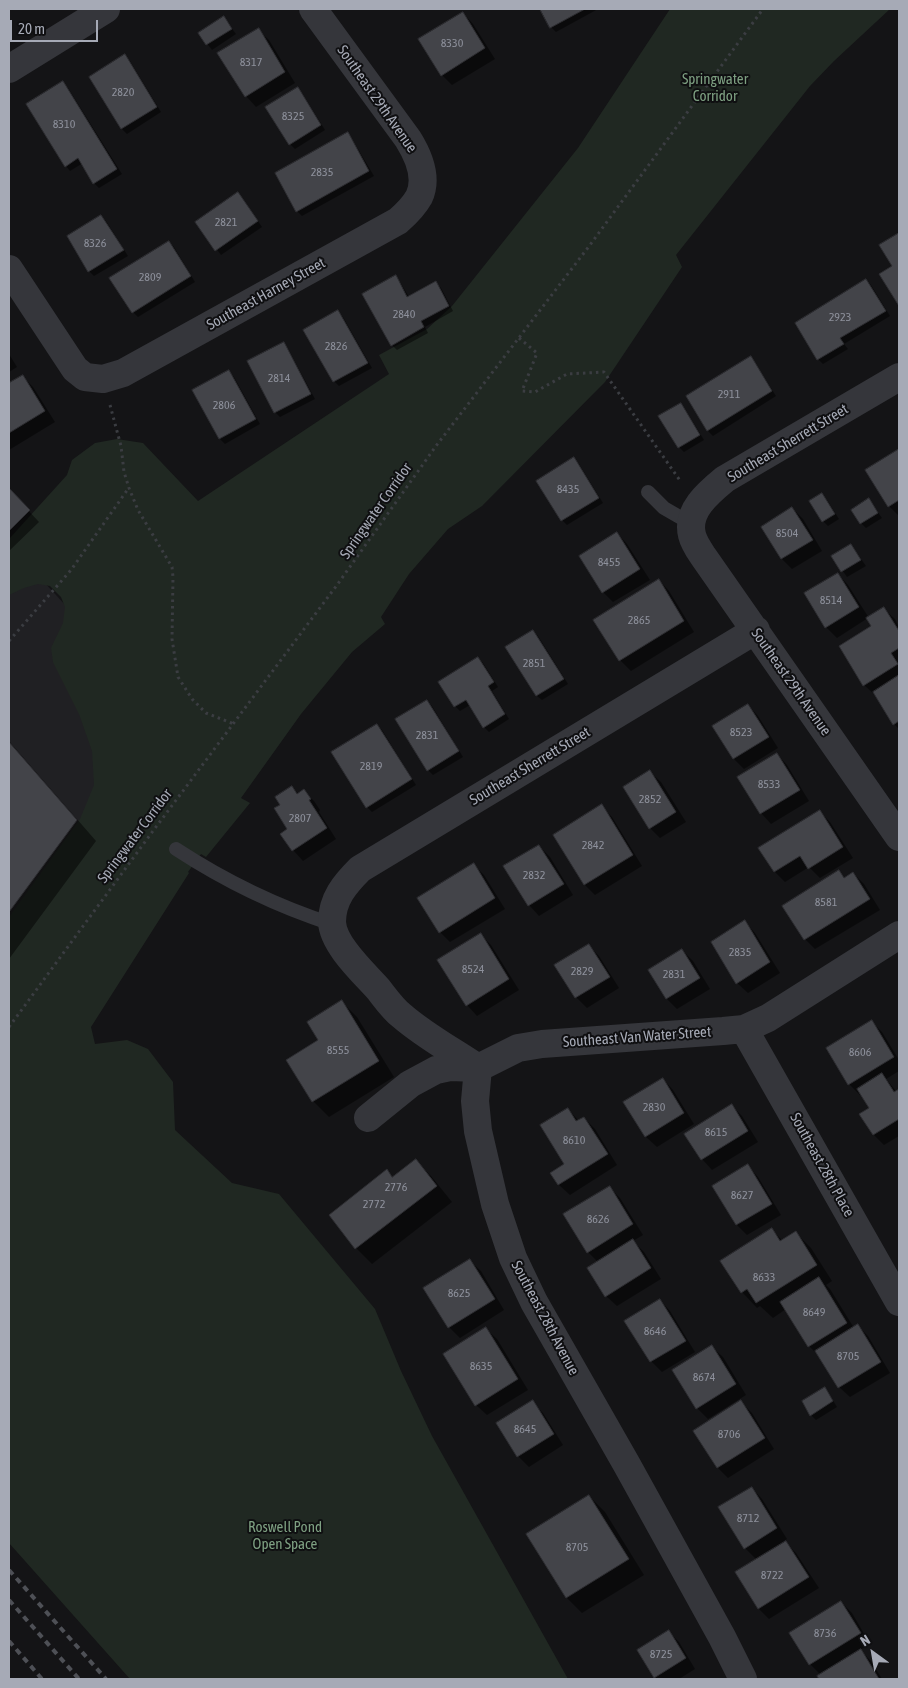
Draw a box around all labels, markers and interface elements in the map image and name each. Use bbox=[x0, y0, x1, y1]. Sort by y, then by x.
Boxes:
scale bar bbox=[12, 10, 100, 42]
text: 20 m bbox=[18, 20, 45, 37]
house number: 8330 bbox=[441, 36, 463, 50]
street label: Southeast 29th Avenue bbox=[333, 42, 421, 156]
house number: 8317 bbox=[240, 55, 262, 69]
park label: Springwater Corridor bbox=[682, 70, 748, 105]
house number: 2820 bbox=[112, 85, 134, 99]
house number: 8325 bbox=[282, 109, 304, 123]
house number: 8310 bbox=[53, 117, 75, 131]
house number: 2835 bbox=[311, 165, 333, 179]
house number: 2821 bbox=[215, 215, 237, 229]
house number: 8326 bbox=[84, 236, 106, 250]
street label: Southeast Harney Street bbox=[204, 254, 328, 334]
house number: 2809 bbox=[139, 270, 161, 284]
house number: 2840 bbox=[393, 307, 415, 321]
house number: 2923 bbox=[829, 310, 851, 324]
house number: 2826 bbox=[325, 339, 347, 353]
house number: 2814 bbox=[268, 371, 290, 385]
house number: 2911 bbox=[718, 387, 740, 401]
house number: 2806 bbox=[213, 398, 235, 412]
street label: Southeast Sherrett Street bbox=[725, 400, 851, 486]
street label: Springwater Corridor bbox=[336, 460, 416, 562]
house number: 8435 bbox=[557, 482, 579, 496]
house number: 8504 bbox=[776, 526, 798, 540]
house number: 8455 bbox=[598, 555, 620, 569]
house number: 8514 bbox=[820, 593, 842, 607]
house number: 2865 bbox=[628, 613, 650, 627]
street label: Southeast 29th Avenue bbox=[747, 625, 835, 739]
house number: 2851 bbox=[523, 656, 545, 670]
street label: Southeast Sherrett Street bbox=[467, 723, 593, 809]
house number: 8523 bbox=[730, 725, 752, 739]
house number: 2831 bbox=[416, 728, 438, 742]
house number: 2819 bbox=[360, 759, 382, 773]
house number: 8533 bbox=[758, 777, 780, 791]
street label: Springwater Corridor bbox=[94, 785, 176, 887]
house number: 2852 bbox=[639, 792, 661, 806]
house number: 2807 bbox=[289, 811, 311, 825]
house number: 2842 bbox=[582, 838, 604, 852]
house number: 2832 bbox=[523, 868, 545, 882]
house number: 8581 bbox=[815, 895, 837, 909]
house number: 2835 bbox=[729, 945, 751, 959]
house number: 8524 bbox=[462, 962, 484, 976]
house number: 2829 bbox=[571, 964, 593, 978]
house number: 2831 bbox=[663, 967, 685, 981]
street label: Southeast Van Water Street bbox=[562, 1023, 712, 1051]
house number: 8555 bbox=[327, 1043, 349, 1057]
house number: 8606 bbox=[849, 1045, 871, 1059]
house number: 2830 bbox=[643, 1100, 665, 1114]
street label: Southeast 28th Place bbox=[786, 1110, 858, 1220]
house number: 8615 bbox=[705, 1125, 727, 1139]
house number: 8610 bbox=[563, 1133, 585, 1147]
house number: 2776 bbox=[385, 1180, 407, 1194]
house number: 8627 bbox=[731, 1188, 753, 1202]
house number: 2772 bbox=[363, 1197, 385, 1211]
house number: 8626 bbox=[587, 1212, 609, 1226]
street label: Southeast 28th Avenue bbox=[507, 1258, 583, 1378]
house number: 8633 bbox=[753, 1270, 775, 1284]
house number: 8625 bbox=[448, 1286, 470, 1300]
house number: 8649 bbox=[803, 1305, 825, 1319]
house number: 8646 bbox=[644, 1324, 666, 1338]
house number: 8705 bbox=[837, 1349, 859, 1363]
house number: 8635 bbox=[470, 1359, 492, 1373]
house number: 8674 bbox=[693, 1370, 715, 1384]
house number: 8645 bbox=[514, 1422, 536, 1436]
house number: 8706 bbox=[718, 1427, 740, 1441]
house number: 8712 bbox=[737, 1511, 759, 1525]
park label: Roswell Pond Open Space bbox=[248, 1518, 322, 1553]
house number: 8705 bbox=[566, 1540, 588, 1554]
house number: 8722 bbox=[761, 1568, 783, 1582]
house number: 8736 bbox=[814, 1626, 836, 1640]
north arrow bbox=[848, 1628, 898, 1678]
text: N bbox=[857, 1631, 873, 1649]
house number: 8725 bbox=[650, 1647, 672, 1661]

